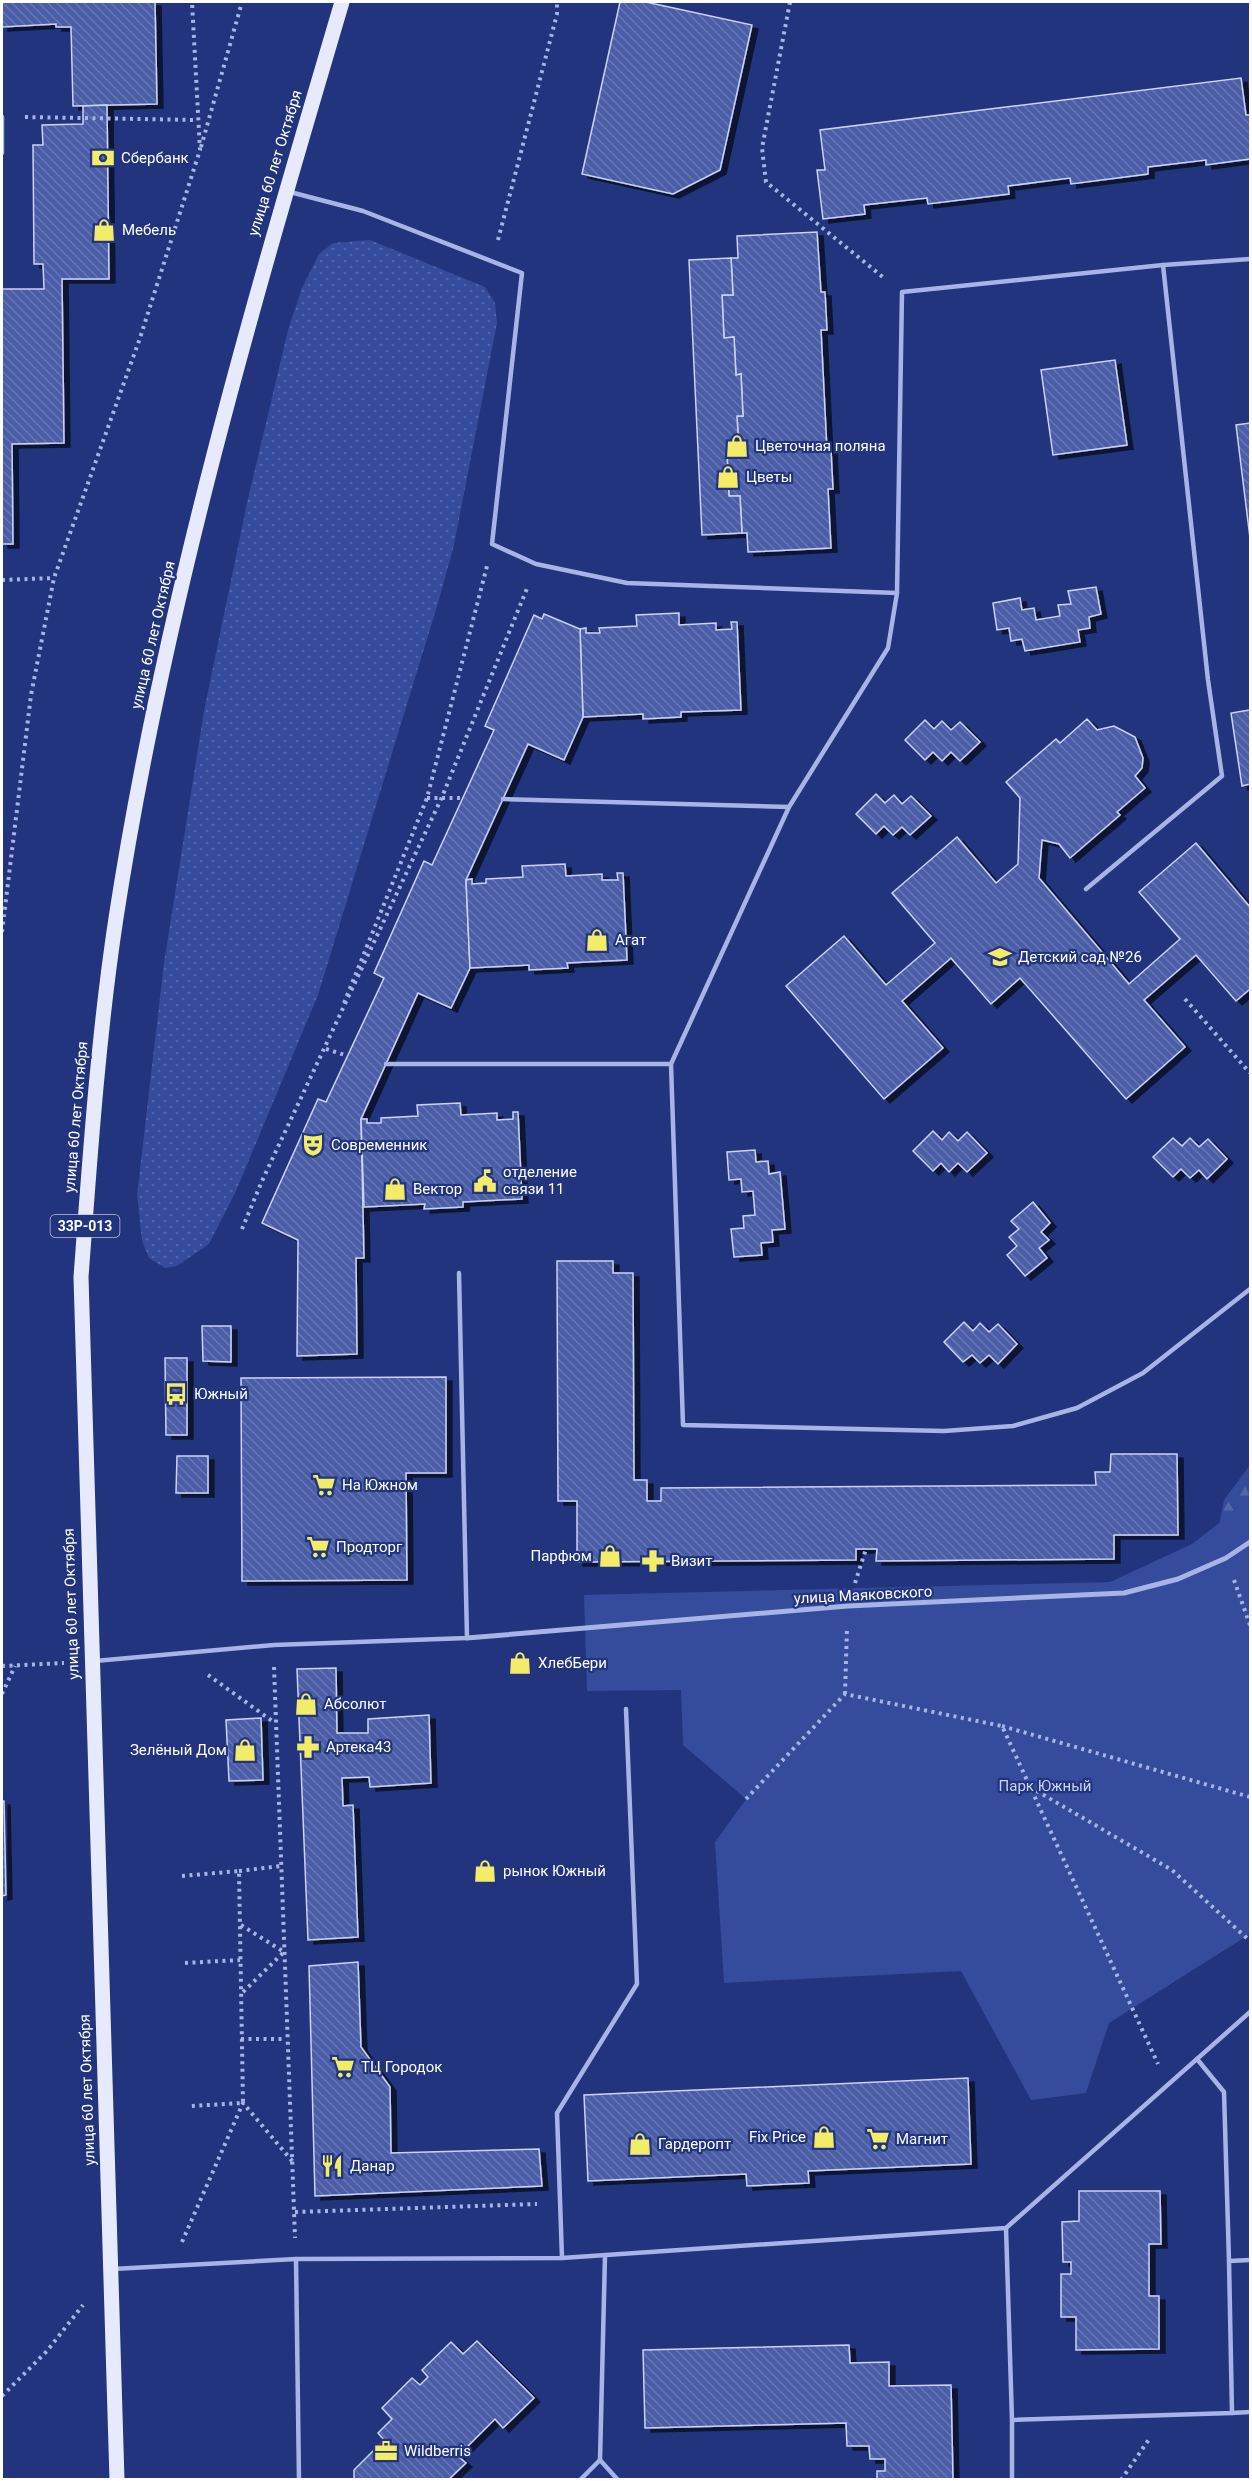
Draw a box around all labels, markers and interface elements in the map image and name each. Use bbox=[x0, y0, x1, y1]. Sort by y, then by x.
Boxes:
street label: улица 60 лет Октября bbox=[244, 88, 306, 238]
bank icon: Сбербанк bbox=[90, 145, 116, 171]
place label: Сбербанк bbox=[121, 149, 189, 167]
shop icon: Мебель bbox=[91, 217, 117, 243]
place label: Мебель bbox=[122, 221, 176, 239]
shop icon: Цветочная поляна bbox=[724, 433, 750, 459]
place label: Цветочная поляна bbox=[755, 437, 886, 455]
shop icon: Цветы bbox=[715, 464, 741, 490]
place label: Цветы bbox=[746, 468, 792, 486]
street label: улица 60 лет Октября bbox=[127, 559, 179, 711]
shop icon: Агат bbox=[584, 927, 610, 953]
place label: Агат bbox=[615, 931, 646, 949]
school or university icon: Детский сад №26 bbox=[987, 944, 1013, 970]
place label: Детский сад №26 bbox=[1018, 948, 1142, 966]
street label: улица 60 лет Октября bbox=[60, 1041, 92, 1193]
theatre icon: Современник bbox=[300, 1132, 326, 1158]
place label: Современник bbox=[331, 1136, 427, 1154]
place label: отделение связи 11 bbox=[503, 1163, 577, 1198]
public building icon: отделение связи 11 bbox=[472, 1168, 498, 1194]
shop icon: Вектор bbox=[382, 1176, 408, 1202]
place label: Вектор bbox=[413, 1180, 462, 1198]
road number: 33Р-013 bbox=[50, 1215, 119, 1237]
bus stop icon: Южный bbox=[163, 1381, 189, 1407]
place label: Южный bbox=[194, 1385, 248, 1403]
supermarket icon: На Южном bbox=[311, 1472, 337, 1498]
place label: На Южном bbox=[342, 1476, 418, 1494]
street label: улица 60 лет Октября bbox=[59, 1528, 83, 1680]
supermarket icon: Продторг bbox=[305, 1534, 331, 1560]
place label: Продторг bbox=[336, 1538, 403, 1556]
shop icon: Парфюм bbox=[597, 1543, 623, 1569]
place label: Парфюм bbox=[530, 1547, 592, 1565]
pharmacy icon: Визит bbox=[640, 1548, 666, 1574]
place label: Визит bbox=[671, 1552, 713, 1570]
street label: улица Маяковского bbox=[793, 1582, 933, 1608]
shop icon: ХлебБери bbox=[507, 1650, 533, 1676]
place label: ХлебБери bbox=[538, 1654, 607, 1672]
shop icon: Абсолют bbox=[293, 1691, 319, 1717]
place label: Абсолют bbox=[324, 1695, 387, 1713]
pharmacy icon: Артека43 bbox=[295, 1734, 321, 1760]
shop icon: Зелёный Дом bbox=[232, 1737, 258, 1763]
place label: Артека43 bbox=[326, 1738, 391, 1756]
place label: Зелёный Дом bbox=[130, 1741, 227, 1759]
park label: Парк Южный bbox=[999, 1777, 1091, 1795]
shop icon: рынок Южный bbox=[472, 1858, 498, 1884]
place label: рынок Южный bbox=[503, 1862, 606, 1880]
street label: улица 60 лет Октября bbox=[75, 2014, 99, 2166]
supermarket icon: ТЦ Городок bbox=[330, 2054, 356, 2080]
place label: ТЦ Городок bbox=[361, 2058, 442, 2076]
shop icon: Fix Price bbox=[811, 2124, 837, 2150]
supermarket icon: Магнит bbox=[865, 2126, 891, 2152]
place label: Fix Price bbox=[749, 2128, 806, 2146]
place label: Магнит bbox=[896, 2130, 948, 2148]
shop icon: Гардеропт bbox=[627, 2131, 653, 2157]
place label: Гардеропт bbox=[658, 2135, 731, 2153]
restaurant icon: Данар bbox=[319, 2153, 345, 2179]
place label: Данар bbox=[350, 2157, 395, 2175]
office icon: Wildberris bbox=[373, 2438, 399, 2464]
place label: Wildberris bbox=[404, 2442, 471, 2460]

